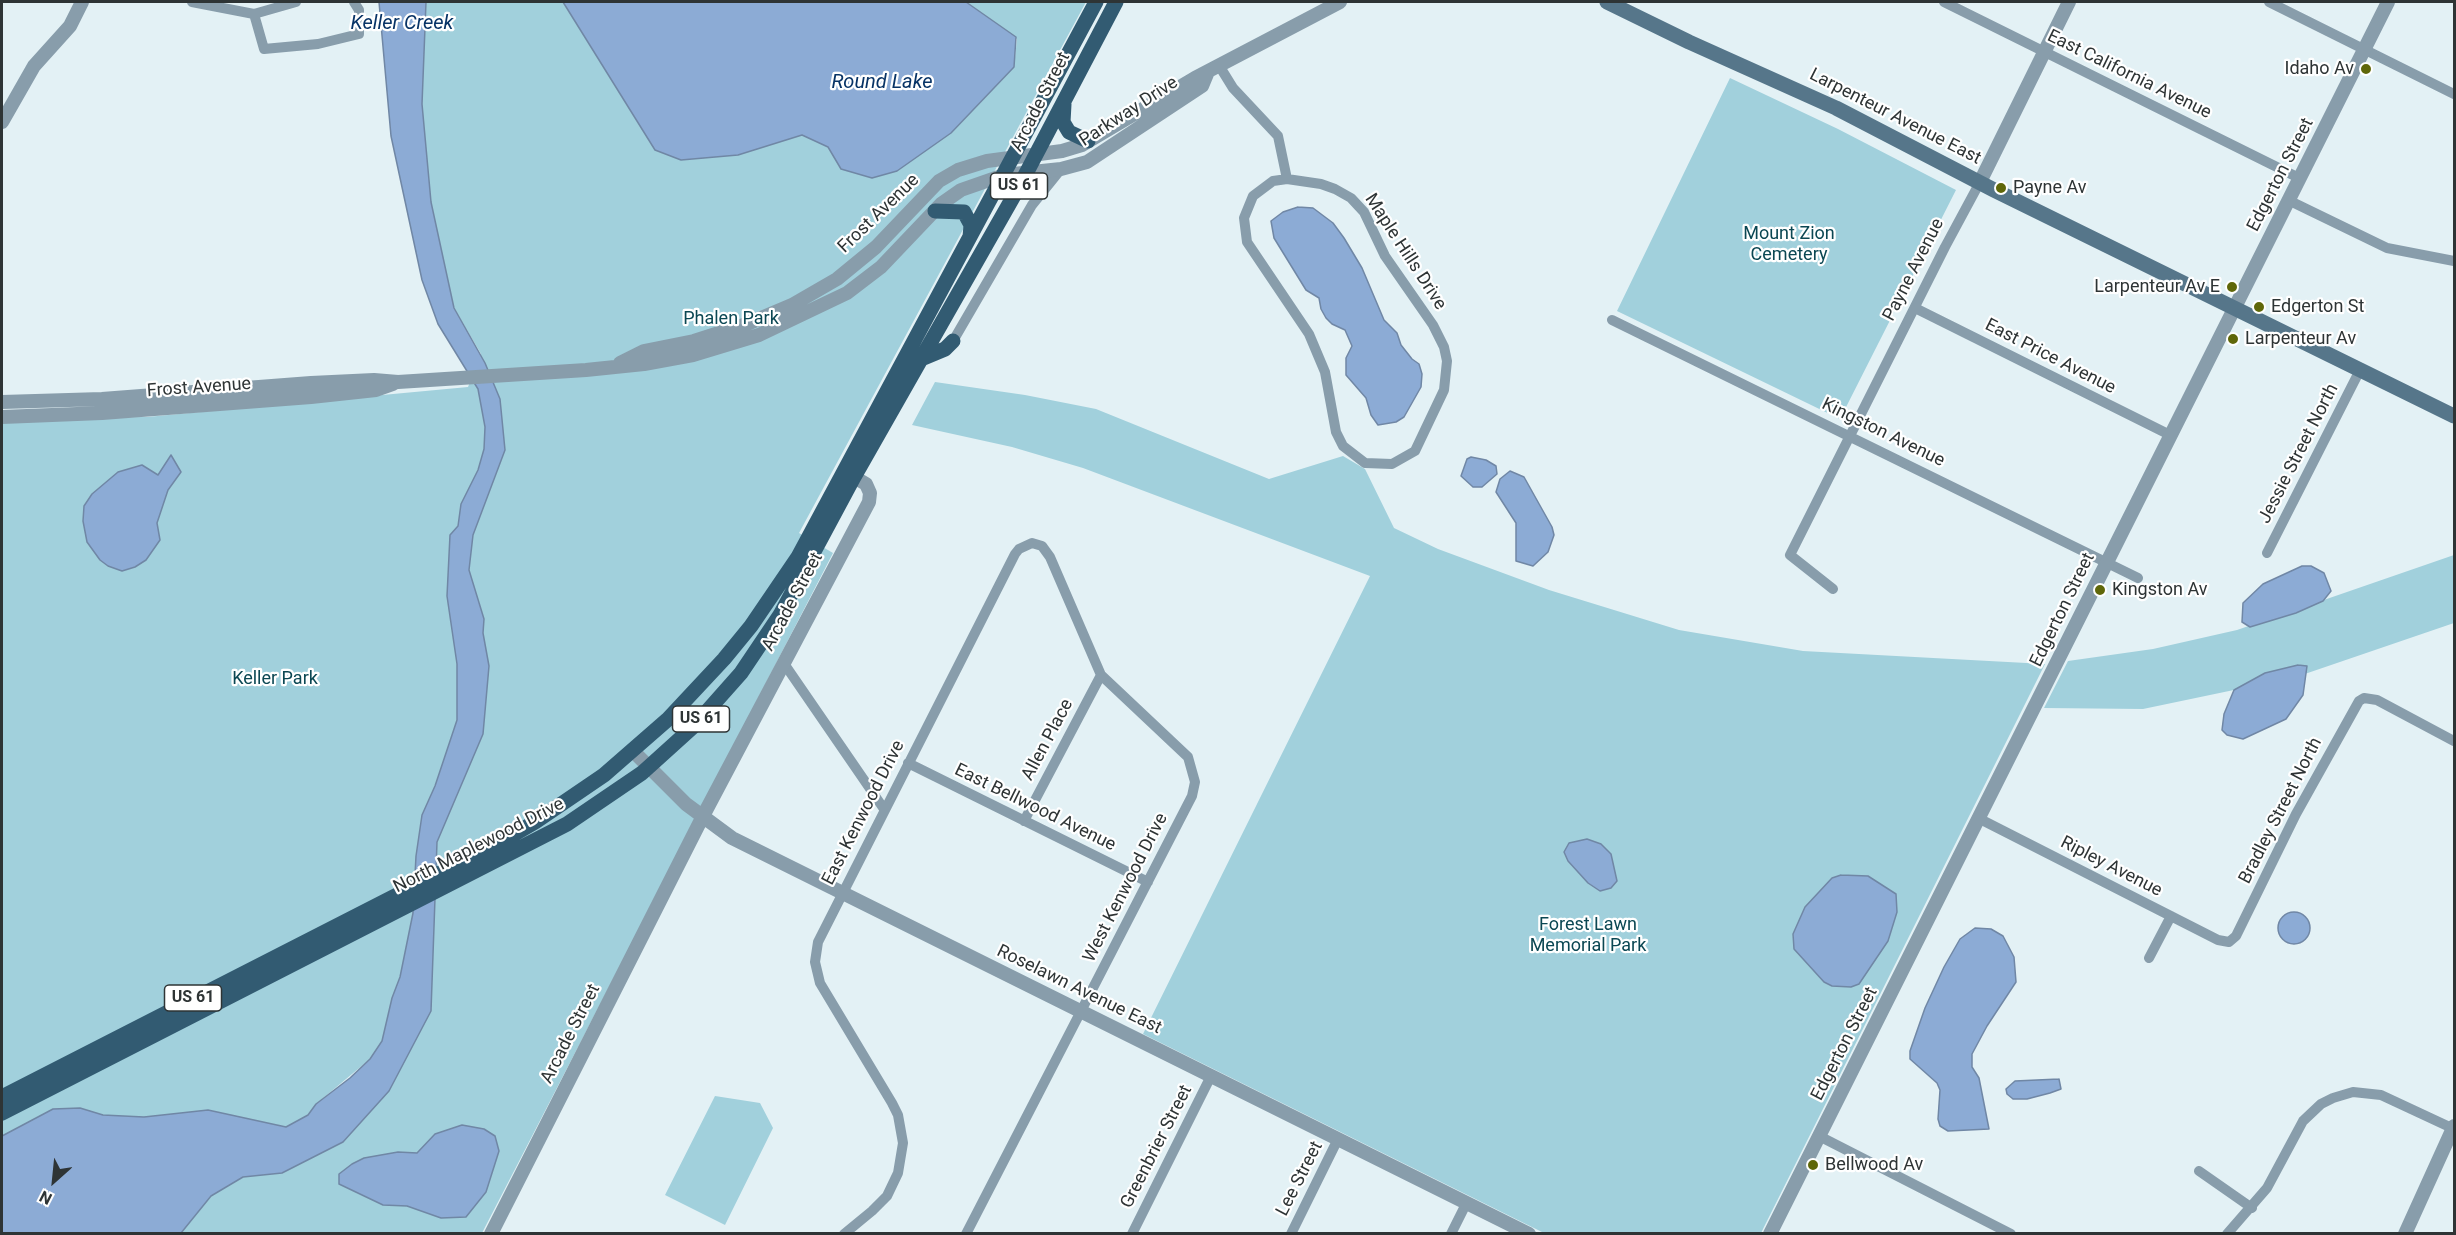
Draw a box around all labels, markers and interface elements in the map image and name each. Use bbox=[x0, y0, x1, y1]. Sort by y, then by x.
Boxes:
water label: Keller Creek bbox=[351, 12, 453, 36]
street label: East California Avenue bbox=[2043, 26, 2215, 124]
street label: Arcade Street bbox=[1007, 49, 1075, 155]
place label: Idaho Av bbox=[2284, 58, 2354, 80]
marker: Idaho Av bbox=[2359, 62, 2373, 76]
street label: Larpenteur Avenue East bbox=[1806, 64, 1984, 170]
water label: Round Lake bbox=[831, 71, 933, 95]
street label: Parkway Drive bbox=[1076, 72, 1182, 152]
street label: Edgerton Street bbox=[2243, 115, 2319, 235]
street label: Frost Avenue bbox=[834, 170, 924, 258]
road number: US 61 bbox=[990, 173, 1048, 199]
place label: Payne Av bbox=[2013, 177, 2086, 199]
marker: Payne Av bbox=[1994, 181, 2008, 195]
street label: Maple Hills Drive bbox=[1359, 190, 1451, 314]
street label: Payne Avenue bbox=[1879, 215, 1949, 325]
park label: Mount Zion Cemetery bbox=[1743, 223, 1835, 266]
place label: Larpenteur Av E bbox=[2094, 276, 2220, 298]
marker: Larpenteur Av E bbox=[2225, 280, 2239, 294]
place label: Edgerton St bbox=[2271, 296, 2364, 318]
marker: Edgerton St bbox=[2252, 300, 2266, 314]
park label: Phalen Park bbox=[683, 308, 779, 330]
street label: East Price Avenue bbox=[1981, 315, 2119, 399]
place label: Larpenteur Av bbox=[2245, 328, 2356, 350]
marker: Larpenteur Av bbox=[2226, 332, 2240, 346]
street label: Frost Avenue bbox=[146, 374, 252, 402]
street label: Jessie Street North bbox=[2254, 381, 2344, 527]
street label: Kingston Avenue bbox=[1818, 394, 1948, 472]
street label: Arcade Street bbox=[758, 549, 828, 655]
street label: Edgerton Street bbox=[2026, 549, 2100, 671]
place label: Kingston Av bbox=[2112, 579, 2207, 601]
marker: Kingston Av bbox=[2093, 583, 2107, 597]
park label: Keller Park bbox=[232, 668, 318, 690]
street label: Allen Place bbox=[1018, 696, 1078, 784]
road number: US 61 bbox=[672, 706, 730, 732]
street label: Bradley Street North bbox=[2235, 734, 2327, 888]
street label: East Kenwood Drive bbox=[818, 737, 910, 889]
street label: East Bellwood Avenue bbox=[951, 760, 1119, 856]
street label: North Maplewood Drive bbox=[390, 794, 568, 898]
street label: West Kenwood Drive bbox=[1079, 810, 1173, 966]
street label: Ripley Avenue bbox=[2057, 832, 2165, 902]
park label: Forest Lawn Memorial Park bbox=[1530, 914, 1646, 956]
street label: Roselawn Avenue East bbox=[993, 941, 1165, 1039]
street label: Arcade Street bbox=[537, 981, 605, 1087]
street label: Edgerton Street bbox=[1807, 984, 1883, 1104]
road number: US 61 bbox=[164, 985, 222, 1011]
street label: Greenbrier Street bbox=[1117, 1082, 1197, 1212]
street label: Lee Street bbox=[1272, 1138, 1328, 1220]
north arrow bbox=[24, 1151, 84, 1211]
place label: Bellwood Av bbox=[1825, 1154, 1923, 1176]
marker: Bellwood Av bbox=[1806, 1158, 1820, 1172]
text: N bbox=[36, 1186, 55, 1209]

